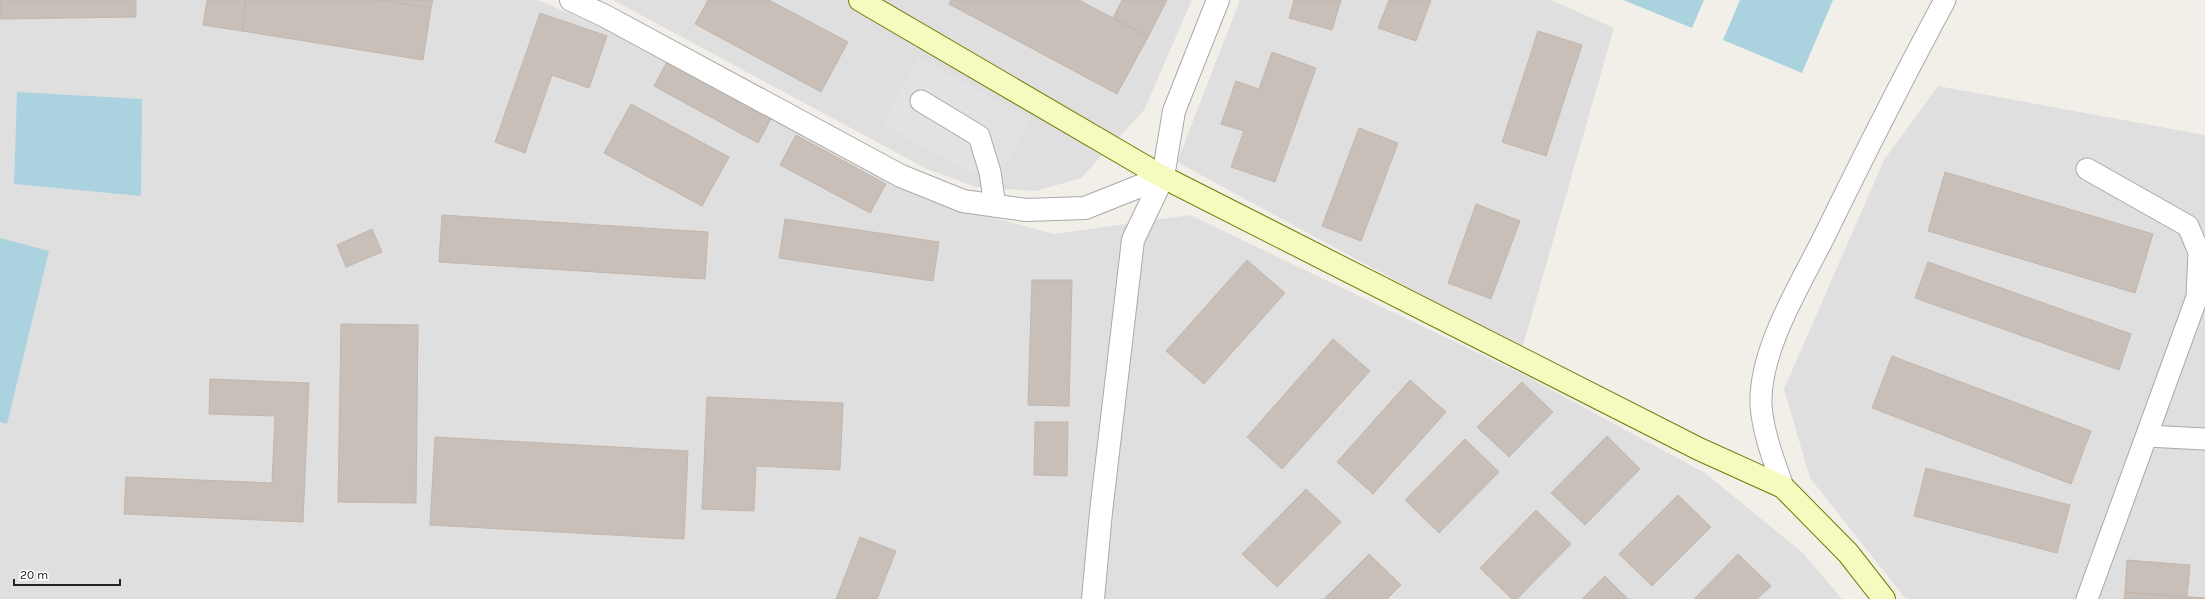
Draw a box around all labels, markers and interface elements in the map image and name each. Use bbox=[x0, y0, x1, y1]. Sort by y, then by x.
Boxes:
scale bar bbox=[14, 561, 120, 587]
text: 20 m bbox=[20, 568, 48, 582]

